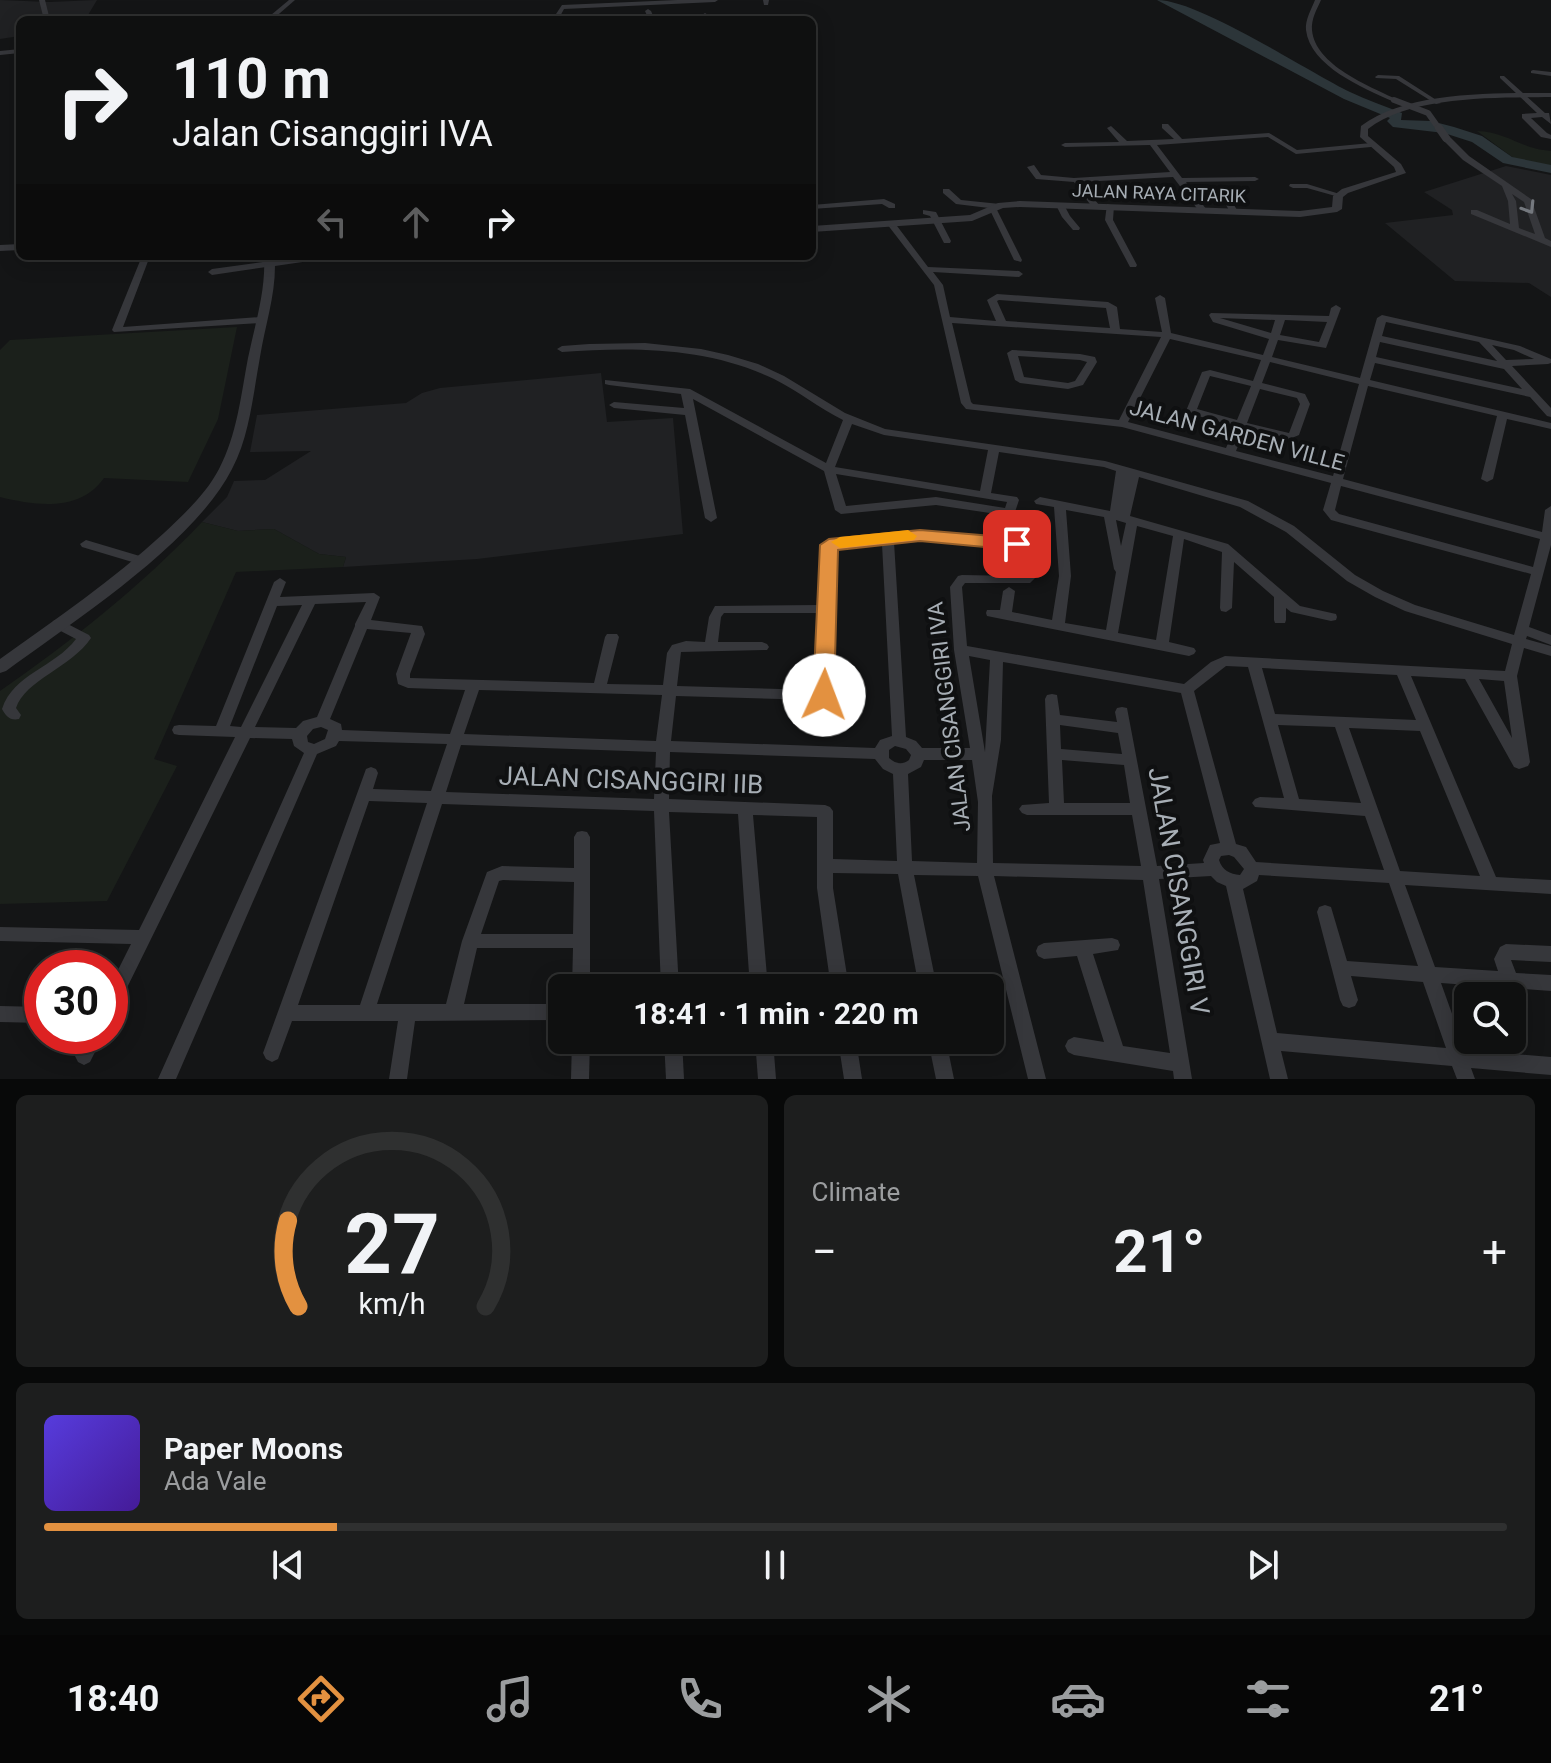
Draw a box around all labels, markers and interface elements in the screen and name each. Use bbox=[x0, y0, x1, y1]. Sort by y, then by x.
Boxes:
text: 110 m bbox=[172, 46, 331, 112]
icon: right bbox=[40, 48, 144, 152]
text: Jalan Cisanggiri IVA bbox=[172, 113, 493, 155]
street label: JALAN RAYA CITARIK bbox=[1072, 179, 1247, 207]
one-way arrow bbox=[1520, 199, 1535, 213]
icon: left bbox=[310, 200, 354, 244]
icon: ahead bbox=[394, 200, 438, 244]
icon: right bbox=[478, 200, 522, 244]
street label: JALAN GARDEN VILLE bbox=[1127, 394, 1347, 476]
pin bbox=[983, 510, 1051, 578]
icon: arrive bbox=[995, 522, 1039, 566]
street label: JALAN CISANGGIRI IVA bbox=[922, 600, 976, 834]
position arrow bbox=[782, 653, 866, 737]
street label: JALAN CISANGGIRI IIB bbox=[498, 760, 764, 800]
street label: JALAN CISANGGIRI V bbox=[1142, 765, 1216, 1018]
speed limit sign: 30 bbox=[24, 950, 128, 1054]
map controls bbox=[1454, 982, 1526, 1054]
button: search bbox=[1454, 982, 1526, 1054]
text: 18:41 · 1 min · 220 m bbox=[633, 996, 919, 1031]
text: Climate bbox=[812, 1177, 900, 1207]
text: 27 bbox=[344, 1196, 439, 1293]
text: 21° bbox=[1113, 1216, 1205, 1287]
text: − bbox=[812, 1226, 837, 1278]
text: + bbox=[1482, 1226, 1507, 1278]
text: km/h bbox=[358, 1287, 425, 1321]
text: Paper Moons bbox=[164, 1431, 343, 1466]
text: Ada Vale bbox=[164, 1466, 266, 1496]
icon: previous bbox=[266, 1543, 310, 1587]
icon: pause bbox=[753, 1543, 797, 1587]
icon: next bbox=[1241, 1543, 1285, 1587]
icon: directions bbox=[293, 1671, 349, 1727]
icon: music bbox=[482, 1671, 538, 1727]
icon: phone bbox=[672, 1671, 728, 1727]
icon: climate bbox=[861, 1671, 917, 1727]
icon: car bbox=[1050, 1671, 1106, 1727]
icon: filters bbox=[1240, 1671, 1296, 1727]
text: 18:40 bbox=[67, 1678, 159, 1720]
text: 21° bbox=[1429, 1678, 1484, 1720]

